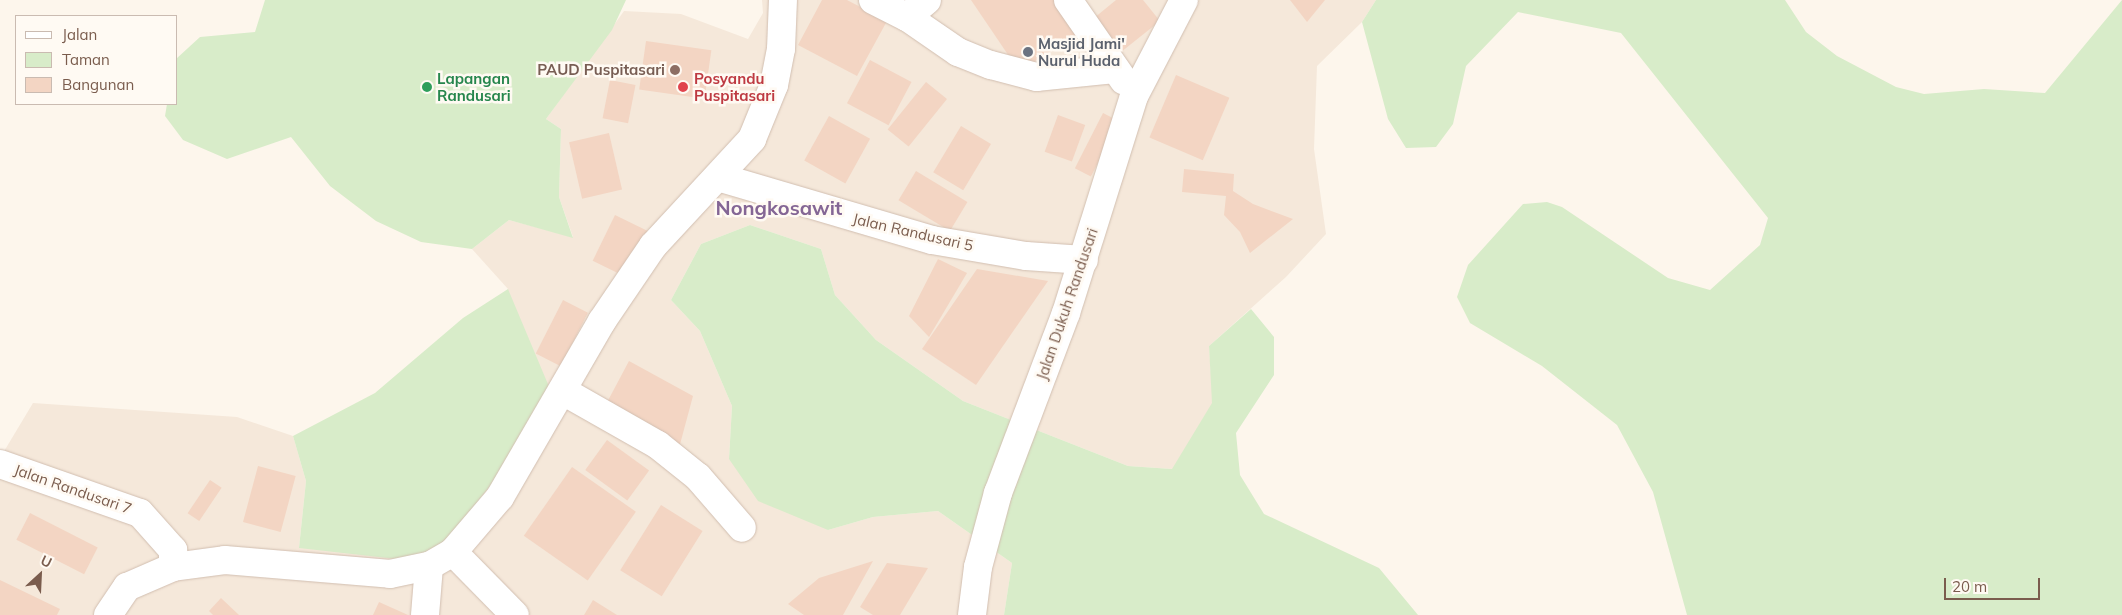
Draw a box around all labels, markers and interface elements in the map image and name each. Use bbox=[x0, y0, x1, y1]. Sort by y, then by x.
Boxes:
legend bbox=[15, 15, 178, 105]
text: Jalan bbox=[62, 25, 97, 44]
place label: Masjid Jami' Nurul Huda bbox=[1038, 34, 1125, 69]
marker: Masjid Jami' Nurul Huda bbox=[1022, 46, 1034, 58]
text: Taman bbox=[62, 50, 110, 69]
place label: PAUD Puspitasari bbox=[537, 61, 665, 79]
marker: PAUD Puspitasari bbox=[669, 64, 681, 76]
place label: Lapangan Randusari bbox=[437, 69, 511, 104]
place label: Posyandu Puspitasari bbox=[694, 69, 775, 104]
text: Bangunan bbox=[62, 75, 134, 94]
marker: Posyandu Puspitasari bbox=[676, 80, 690, 94]
marker: Lapangan Randusari bbox=[421, 81, 433, 93]
district label: Nongkosawit bbox=[716, 195, 842, 219]
street label: Jalan Randusari 5 bbox=[851, 209, 975, 255]
street label: Jalan Dukuh Randusari bbox=[1033, 226, 1101, 382]
street label: Jalan Randusari 7 bbox=[12, 460, 134, 518]
north arrow bbox=[15, 550, 65, 600]
text: U bbox=[38, 551, 55, 572]
scale bar bbox=[1947, 568, 2043, 600]
text: 20 m bbox=[1952, 577, 1987, 596]

